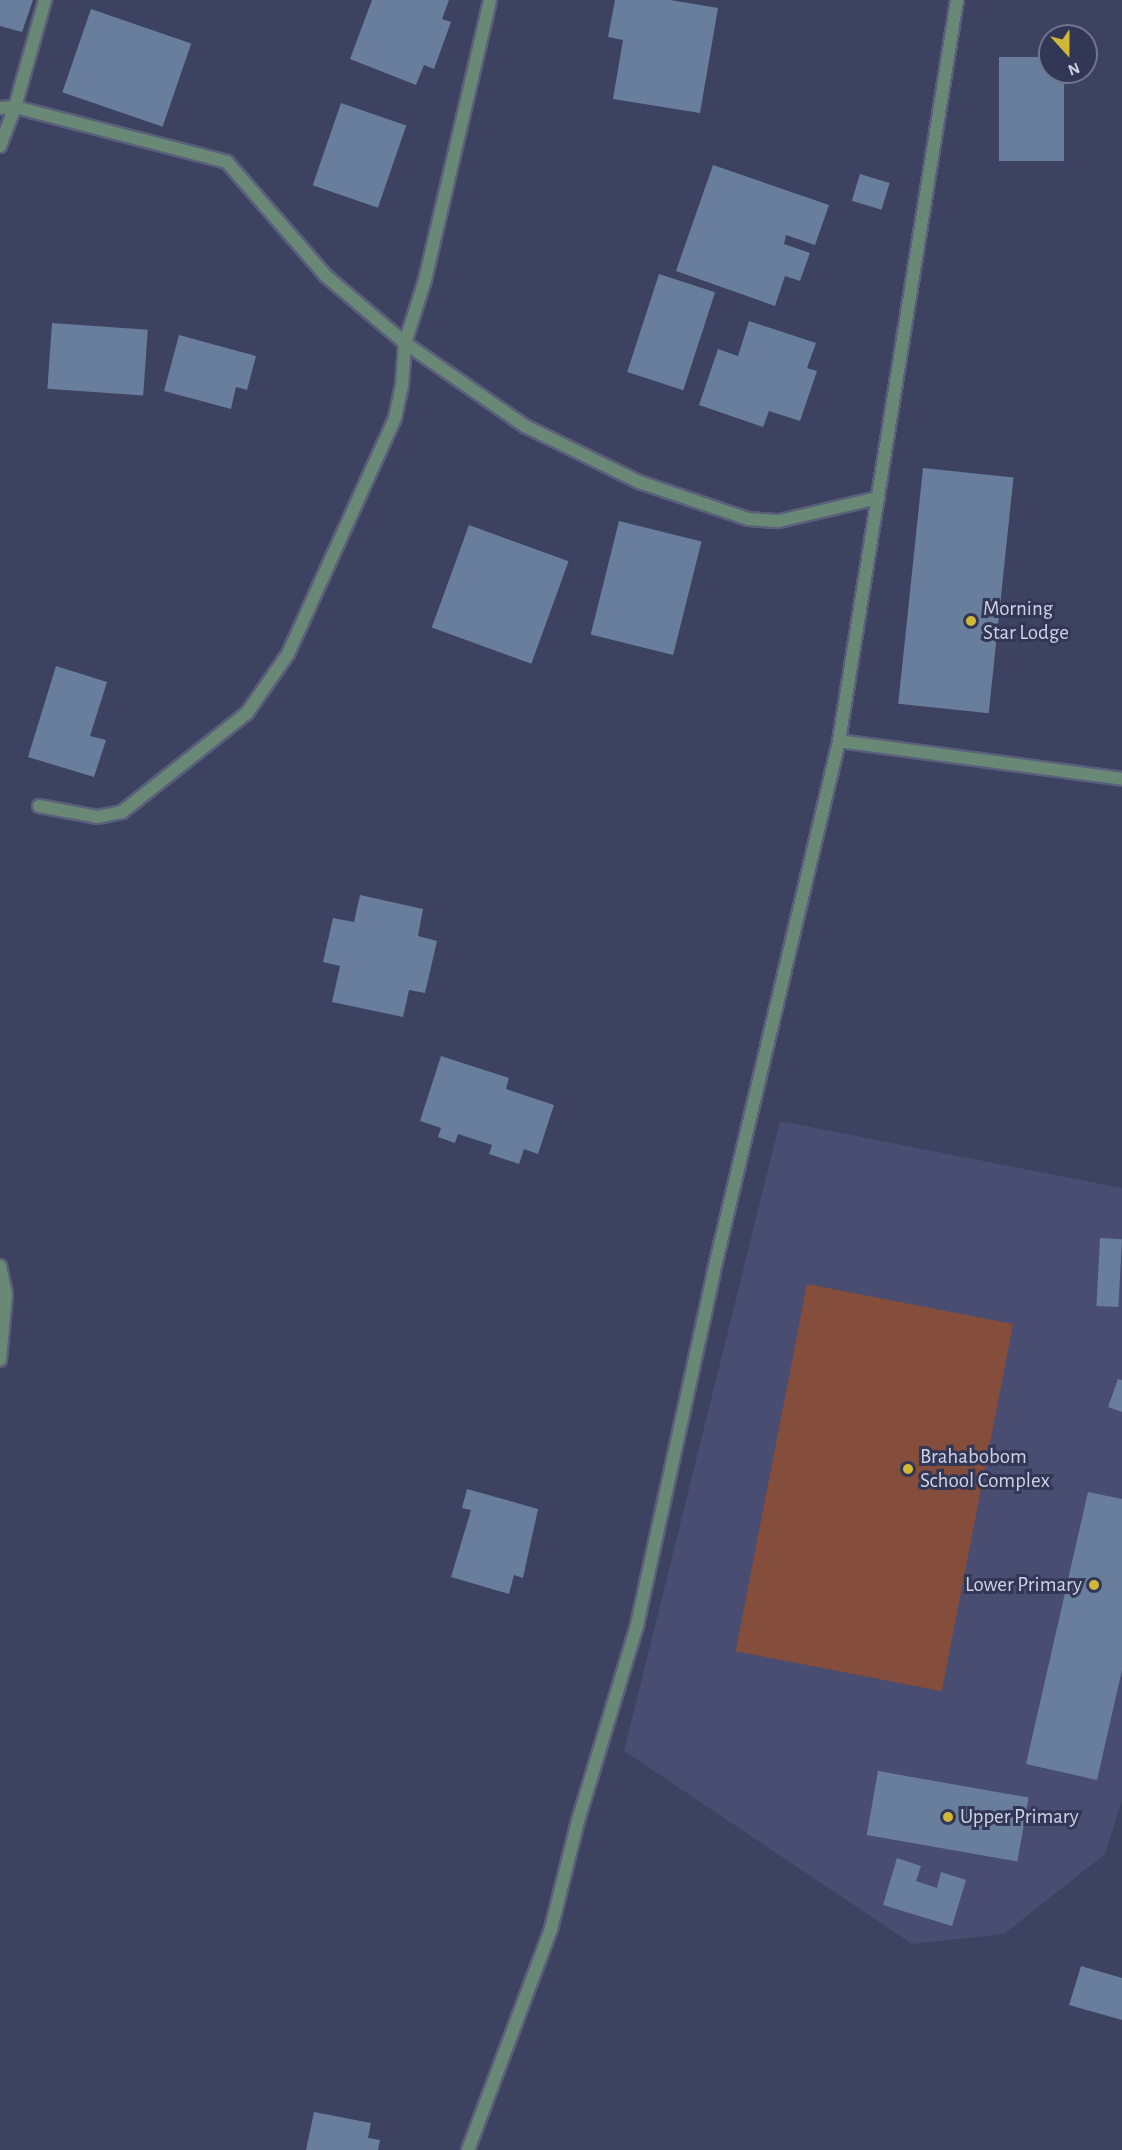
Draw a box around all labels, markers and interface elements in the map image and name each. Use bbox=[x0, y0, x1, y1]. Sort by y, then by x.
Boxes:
north arrow bbox=[1038, 24, 1098, 84]
text: N bbox=[1066, 59, 1082, 78]
place label: Morning Star Lodge bbox=[983, 596, 1069, 646]
marker: Morning Star Lodge bbox=[964, 614, 978, 628]
place label: Brahabobom School Complex bbox=[920, 1444, 1050, 1494]
marker: Brahabobom School Complex bbox=[901, 1462, 915, 1476]
place label: Lower Primary bbox=[965, 1572, 1082, 1598]
marker: Lower Primary bbox=[1087, 1578, 1101, 1592]
place label: Upper Primary bbox=[960, 1804, 1079, 1830]
marker: Upper Primary bbox=[941, 1810, 955, 1824]

